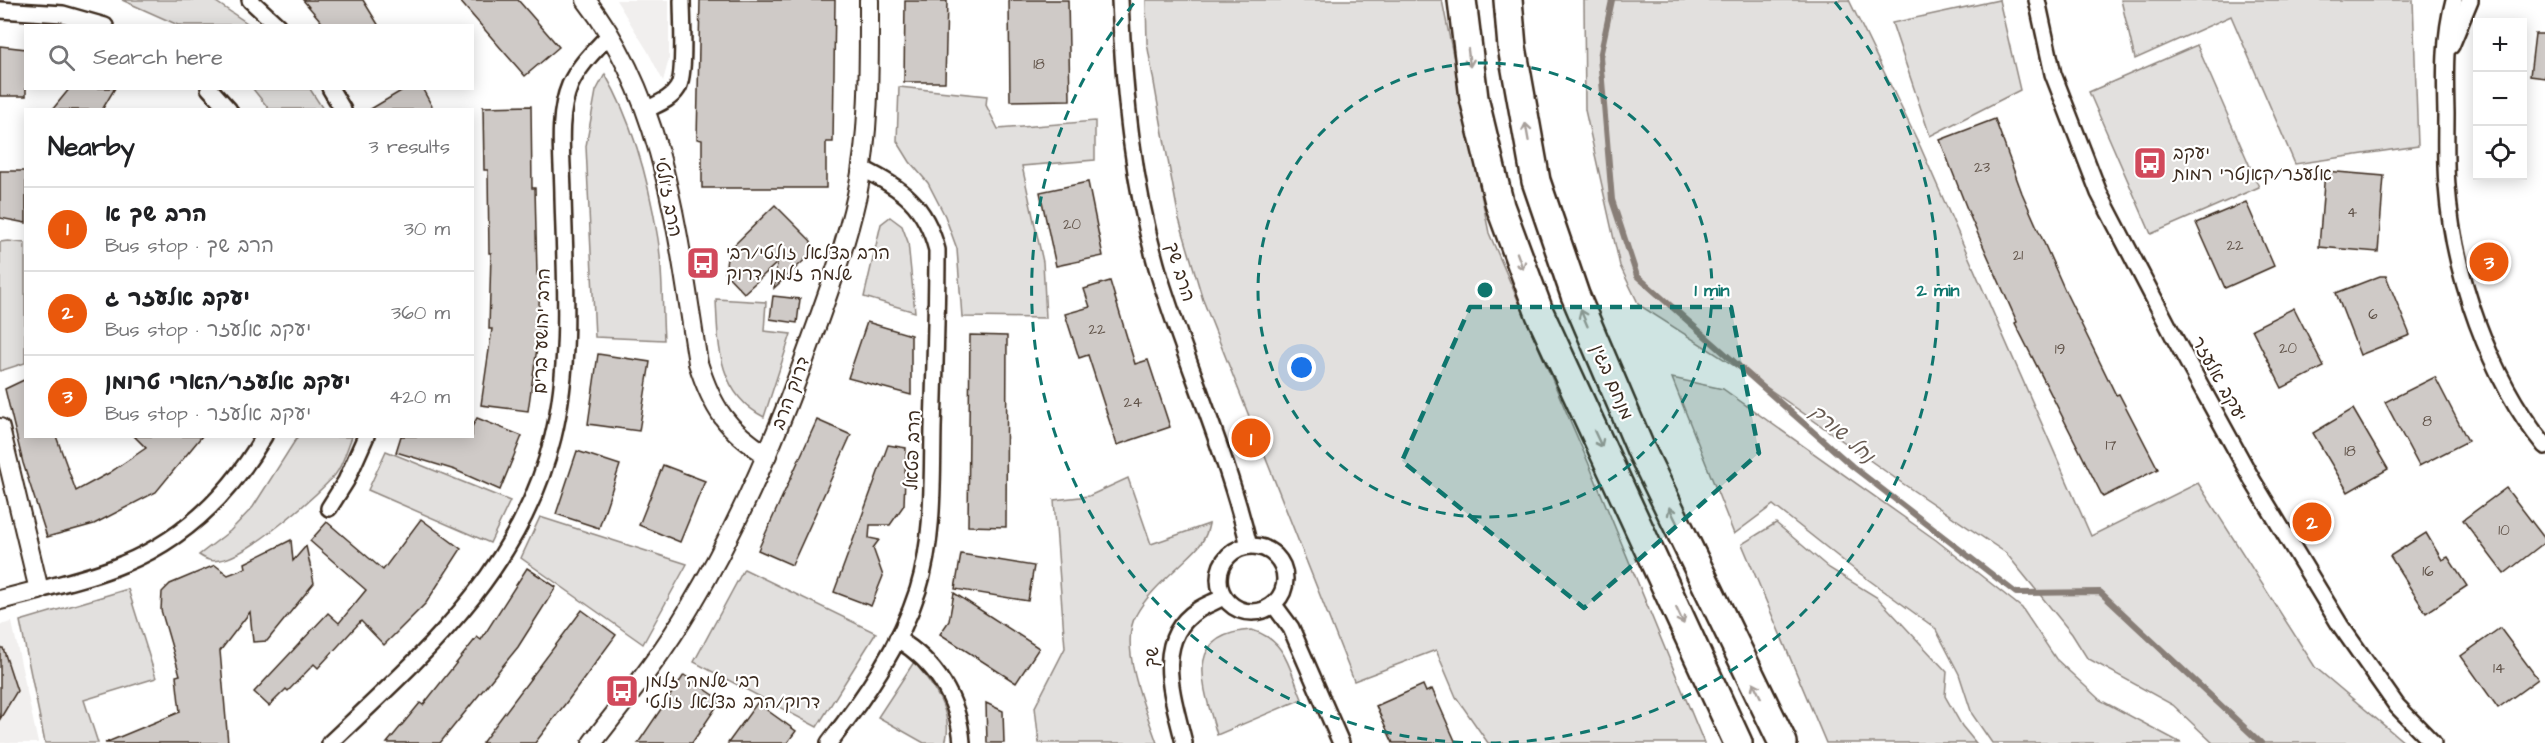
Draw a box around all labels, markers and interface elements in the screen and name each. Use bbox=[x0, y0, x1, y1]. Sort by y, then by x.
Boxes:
map controls bbox=[2473, 18, 2527, 180]
button: + bbox=[2473, 18, 2527, 72]
search box bbox=[24, 24, 474, 90]
icon: search bbox=[45, 41, 78, 74]
text: Search here bbox=[93, 42, 223, 73]
one-way arrow bbox=[1464, 48, 1475, 67]
house number: 18 bbox=[1033, 54, 1045, 75]
button: − bbox=[2473, 72, 2527, 126]
one-way arrow bbox=[1521, 122, 1532, 142]
button: locate bbox=[2473, 126, 2527, 180]
text: Nearby bbox=[48, 129, 135, 165]
text: 3 results bbox=[368, 133, 450, 161]
place label: יעקב אלעזר/קאנטרי רמות bbox=[2172, 141, 2332, 187]
bus stop icon: יעקב אלעזר/קאנטרי רמות bbox=[2132, 145, 2168, 181]
street label: הרב ז'ולטי bbox=[648, 155, 688, 239]
house number: 23 bbox=[1974, 157, 1990, 178]
text: הרב שך א bbox=[105, 199, 207, 230]
house number: 4 bbox=[2347, 202, 2357, 223]
house number: 20 bbox=[1063, 214, 1082, 235]
text: 1 bbox=[66, 215, 69, 243]
text: 30 m bbox=[404, 215, 450, 243]
text: Bus stop · הרב שך bbox=[105, 232, 274, 260]
house number: 22 bbox=[2226, 235, 2244, 256]
street label: הרב שך bbox=[1159, 239, 1201, 305]
pin: 3 bbox=[2470, 240, 2508, 284]
place label: הרב בצלאל זולטי/רבי שלמה זלמן דרוק bbox=[726, 241, 890, 287]
bus stop icon: הרב בצלאל זולטי/רבי שלמה זלמן דרוק bbox=[685, 245, 721, 281]
house number: 21 bbox=[2013, 245, 2023, 266]
one-way arrow bbox=[1515, 251, 1526, 269]
street label: הרב יהושע ברים bbox=[527, 268, 557, 394]
text: 1 min bbox=[1694, 278, 1730, 303]
text: 2 min bbox=[1915, 278, 1960, 303]
centre of rings bbox=[1475, 280, 1495, 300]
text: יעקב אלעזר ג bbox=[105, 283, 250, 314]
text: 2 bbox=[62, 299, 73, 327]
text: 360 m bbox=[391, 299, 450, 327]
house number: 6 bbox=[2368, 304, 2378, 325]
one-way arrow bbox=[1578, 309, 1589, 327]
text: Bus stop · יעקב אלעזר bbox=[105, 316, 311, 344]
house number: 22 bbox=[1088, 319, 1106, 340]
street label: יעקב אלעזר bbox=[2185, 332, 2253, 426]
house number: 20 bbox=[2279, 338, 2298, 359]
house number: 19 bbox=[2055, 339, 2065, 360]
street label: מנחם בגין bbox=[1585, 340, 1639, 424]
street label: דרוק הרב bbox=[766, 353, 816, 433]
your location bbox=[1287, 353, 1316, 382]
text: יעקב אלעזר/הארי טרומן bbox=[105, 367, 350, 398]
text: 3 bbox=[62, 383, 73, 411]
text: 420 m bbox=[389, 383, 450, 411]
house number: 24 bbox=[1124, 392, 1142, 413]
water label: נחל שורק bbox=[1804, 398, 1881, 471]
text: Bus stop · יעקב אלעזר bbox=[105, 400, 311, 428]
street label: הרב פטאל bbox=[899, 409, 927, 491]
house number: 8 bbox=[2422, 411, 2432, 432]
pin: 1 bbox=[1232, 416, 1270, 460]
one-way arrow bbox=[1592, 430, 1604, 448]
house number: 17 bbox=[2105, 435, 2117, 456]
house number: 18 bbox=[2344, 441, 2356, 462]
pin: 2 bbox=[2292, 500, 2332, 544]
one-way arrow bbox=[1666, 506, 1678, 524]
house number: 10 bbox=[2498, 520, 2510, 541]
house number: 16 bbox=[2422, 561, 2434, 582]
one-way arrow bbox=[1674, 607, 1686, 625]
street label: שך bbox=[1139, 646, 1165, 668]
house number: 14 bbox=[2493, 658, 2505, 679]
place label: רבי שלמה זלמן דרוק/הרב בצלאל זולטי bbox=[645, 669, 820, 715]
bus stop icon: רבי שלמה זלמן דרוק/הרב בצלאל זולטי bbox=[604, 673, 640, 709]
one-way arrow bbox=[1751, 682, 1763, 700]

